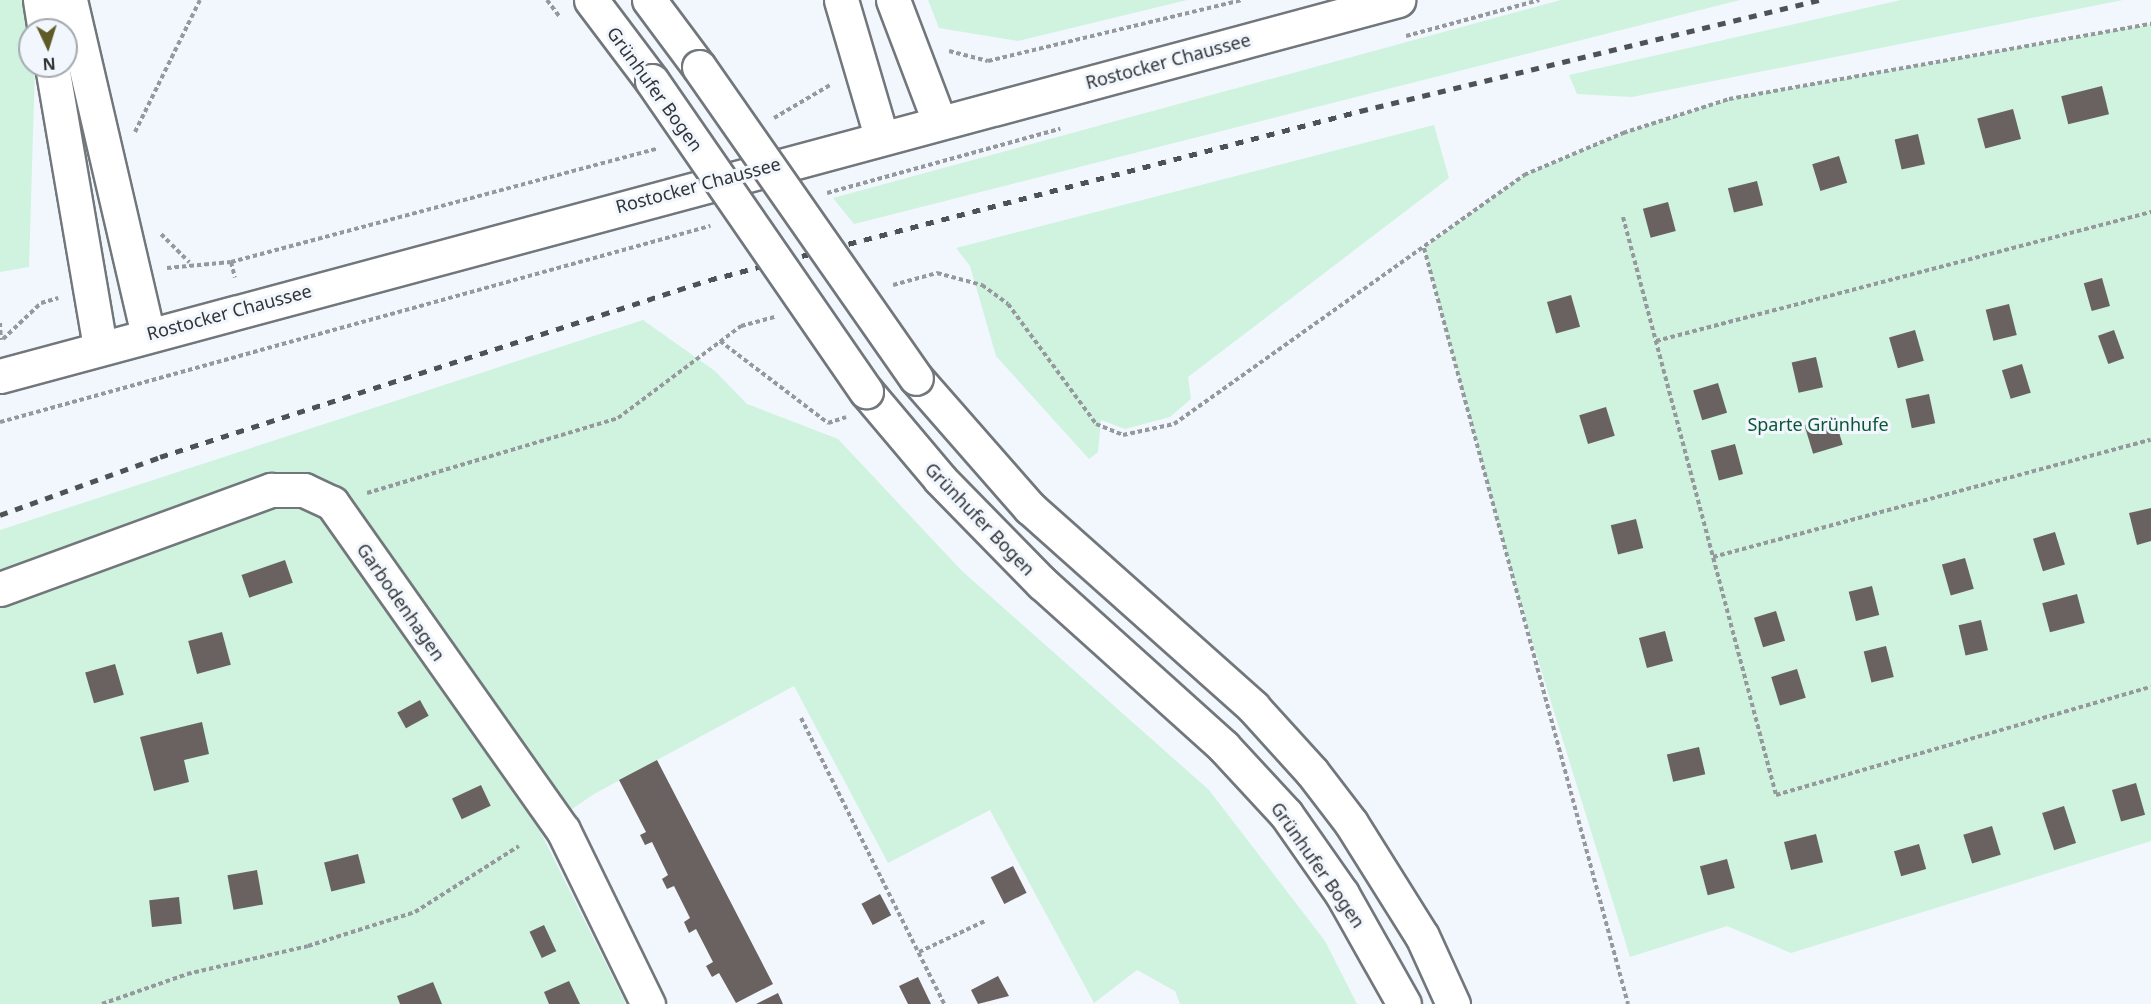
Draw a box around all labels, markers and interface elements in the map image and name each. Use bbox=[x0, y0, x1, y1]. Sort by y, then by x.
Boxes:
north arrow bbox=[18, 18, 78, 78]
street label: Grünhufer Bogen bbox=[603, 23, 707, 155]
street label: Rostocker Chaussee bbox=[1083, 29, 1253, 93]
text: N bbox=[42, 53, 56, 75]
street label: Rostocker Chaussee bbox=[613, 153, 783, 217]
street label: Rostocker Chaussee bbox=[144, 280, 314, 344]
park label: Sparte Grünhufe bbox=[1747, 413, 1889, 435]
street label: Grünhufer Bogen bbox=[921, 458, 1039, 580]
street label: Garbodenhagen bbox=[352, 539, 450, 665]
street label: Grünhufer Bogen bbox=[1267, 798, 1369, 932]

